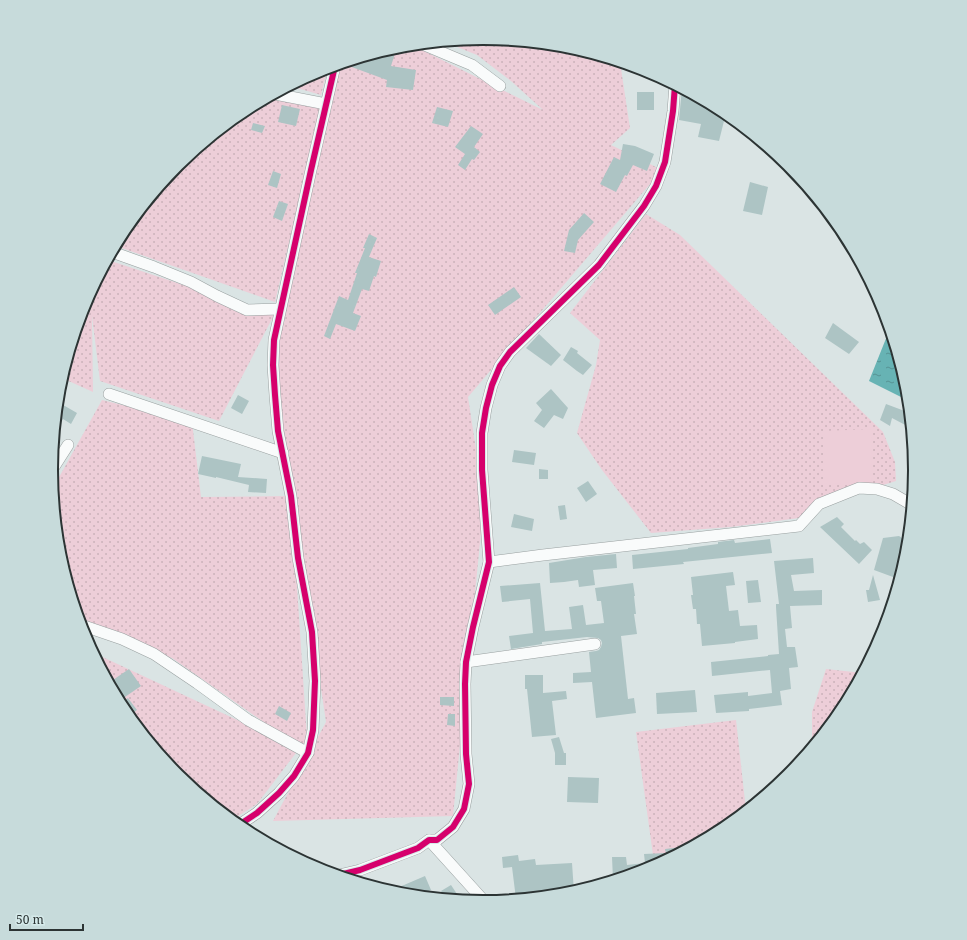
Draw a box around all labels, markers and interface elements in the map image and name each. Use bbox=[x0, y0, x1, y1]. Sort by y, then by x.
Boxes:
scale bar bbox=[10, 906, 83, 932]
text: 50 m bbox=[16, 911, 44, 928]

